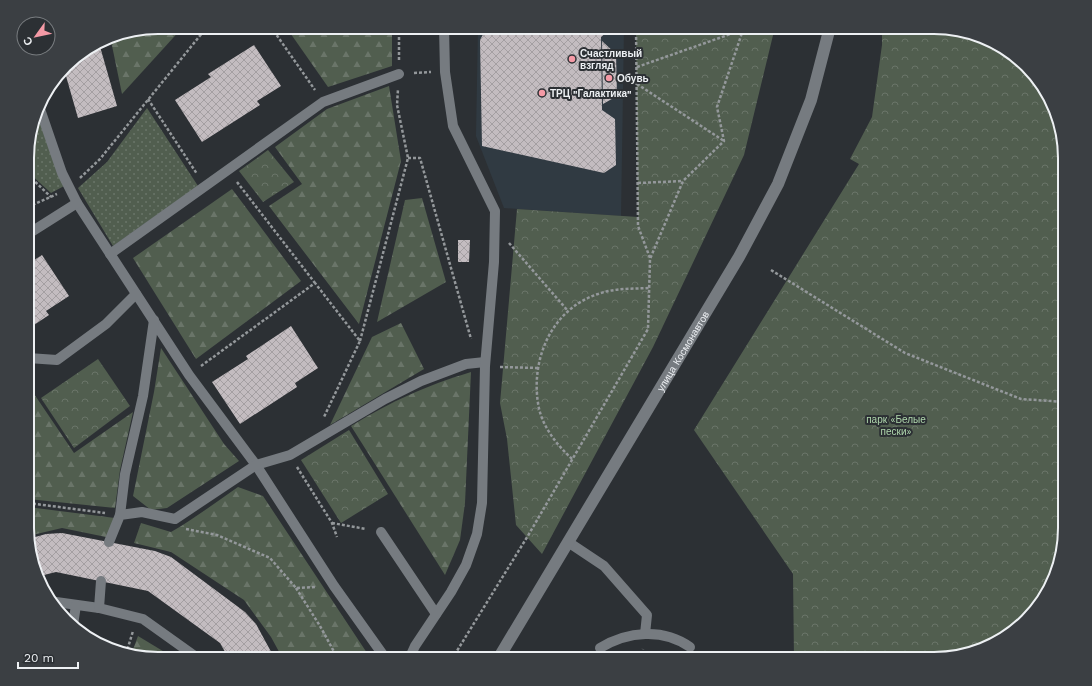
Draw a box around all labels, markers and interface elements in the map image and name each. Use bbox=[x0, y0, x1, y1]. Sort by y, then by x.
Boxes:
north arrow bbox=[16, 16, 56, 56]
text: С bbox=[20, 34, 36, 48]
place label: Счастливый взгляд bbox=[580, 48, 642, 71]
marker: Счастливый взгляд bbox=[567, 54, 577, 64]
marker: Обувь bbox=[604, 73, 614, 83]
place label: Обувь bbox=[617, 73, 649, 84]
marker: ТРЦ "Галактика" bbox=[537, 88, 547, 98]
place label: ТРЦ "Галактика" bbox=[550, 88, 632, 99]
street label: улица Космонавтов bbox=[654, 309, 711, 393]
park label: парк «Белые пески» bbox=[866, 414, 926, 437]
scale bar bbox=[18, 644, 78, 670]
text: 20 m bbox=[24, 651, 54, 665]

